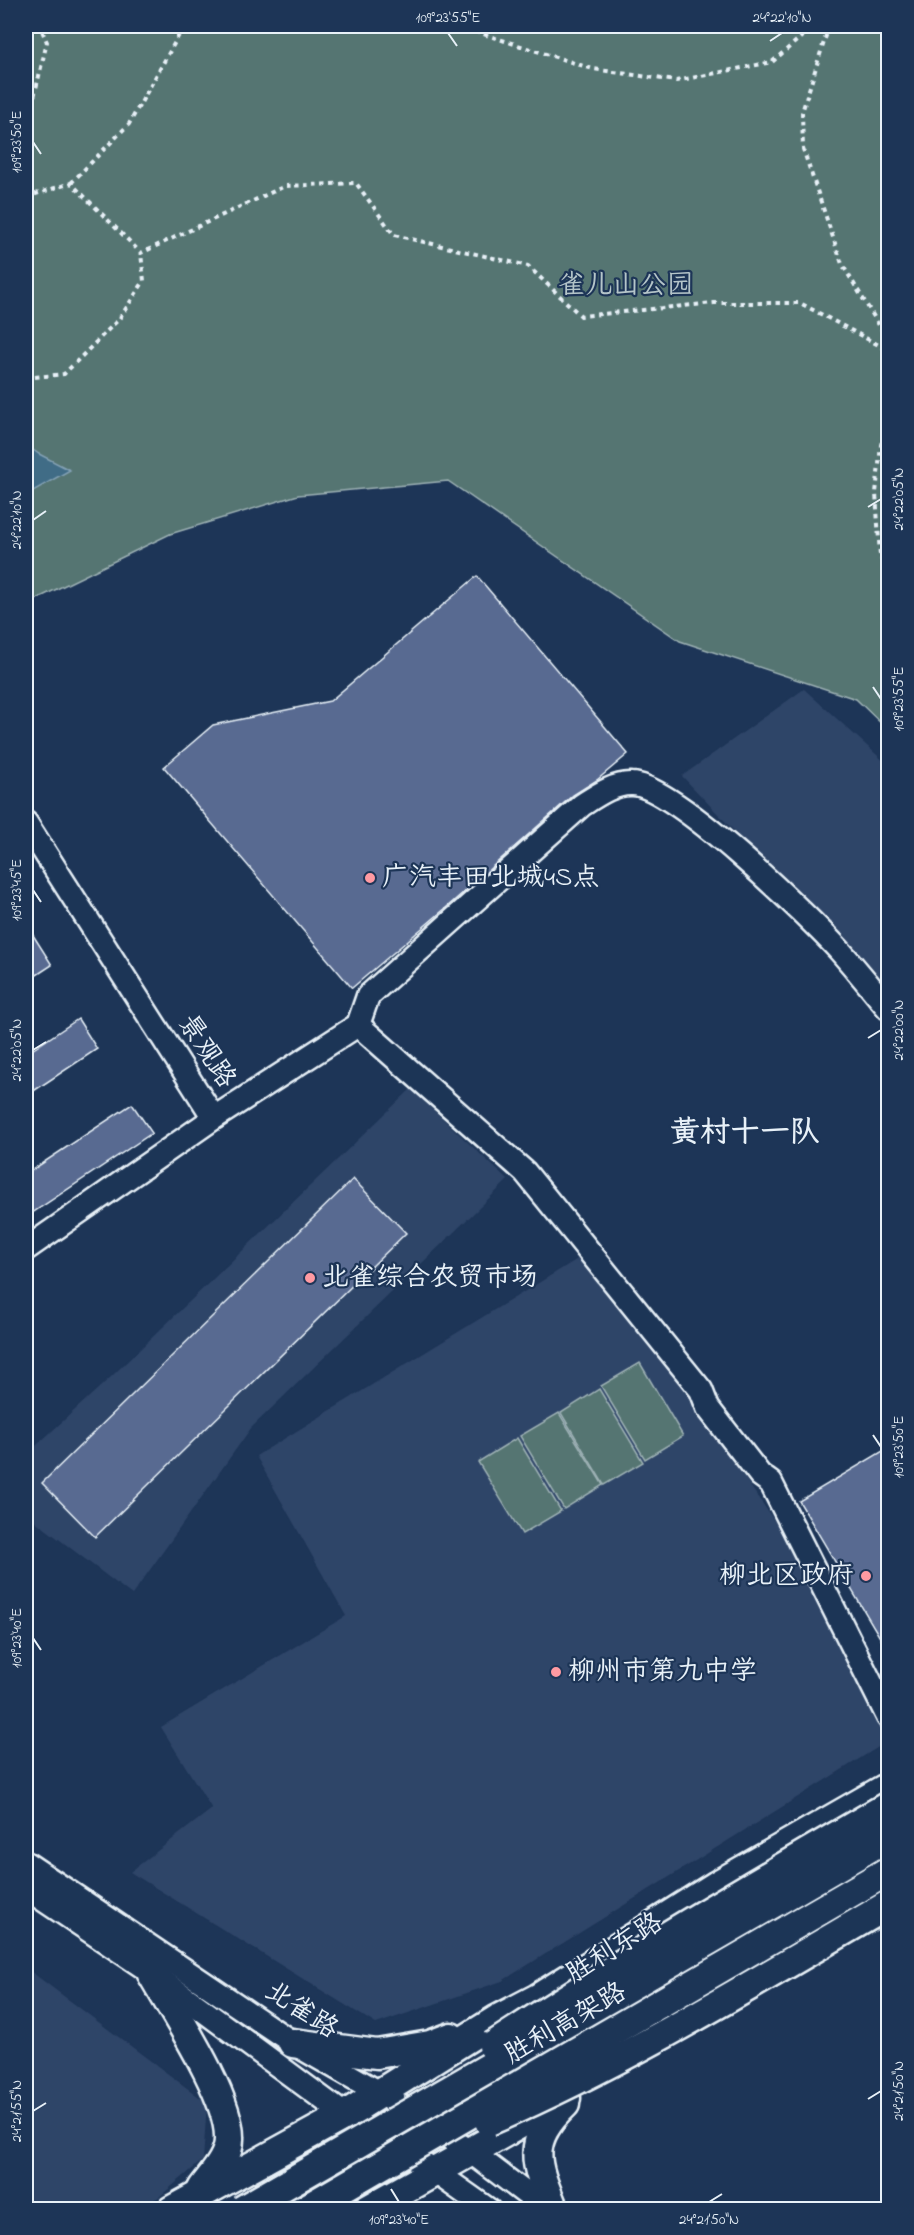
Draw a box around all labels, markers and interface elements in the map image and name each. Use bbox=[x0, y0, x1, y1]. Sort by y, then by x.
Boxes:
text: 109°23'55"E bbox=[416, 7, 480, 29]
text: 24°22'10"N bbox=[752, 7, 812, 29]
text: 109°23'50"E bbox=[6, 111, 28, 173]
park label: 雀儿山公园 bbox=[559, 267, 694, 306]
text: 24°22'05"N bbox=[888, 468, 910, 530]
text: 24°22'10"N bbox=[6, 490, 28, 550]
text: 109°23'55"E bbox=[888, 667, 910, 731]
text: 109°23'45"E bbox=[6, 859, 28, 921]
place label: 广汽丰田北城4S点 bbox=[382, 859, 599, 898]
marker: 广汽丰田北城4S点 bbox=[363, 871, 377, 885]
text: 24°22'00"N bbox=[888, 1000, 910, 1060]
street label: 景观路 bbox=[168, 1007, 244, 1097]
text: 24°22'05"N bbox=[6, 1019, 28, 1081]
district label: 黄村十一队 bbox=[670, 1112, 820, 1156]
place label: 北雀综合农贸市场 bbox=[322, 1259, 538, 1298]
marker: 北雀综合农贸市场 bbox=[303, 1271, 317, 1285]
text: 109°23'50"E bbox=[888, 1416, 910, 1478]
place label: 柳北区政府 bbox=[719, 1557, 854, 1596]
marker: 柳北区政府 bbox=[859, 1569, 873, 1583]
text: 109°23'40"E bbox=[6, 1608, 28, 1668]
place label: 柳州市第九中学 bbox=[568, 1653, 757, 1692]
marker: 柳州市第九中学 bbox=[549, 1665, 563, 1679]
street label: 胜利东路 bbox=[559, 1904, 671, 1994]
street label: 北雀路 bbox=[256, 1973, 346, 2049]
street label: 胜利高架路 bbox=[498, 1973, 634, 2075]
text: 24°21'50"N bbox=[888, 2061, 910, 2121]
text: 24°21'55"N bbox=[6, 2080, 28, 2142]
text: 109°23'40"E bbox=[369, 2209, 429, 2231]
text: 24°21'50"N bbox=[679, 2209, 739, 2231]

